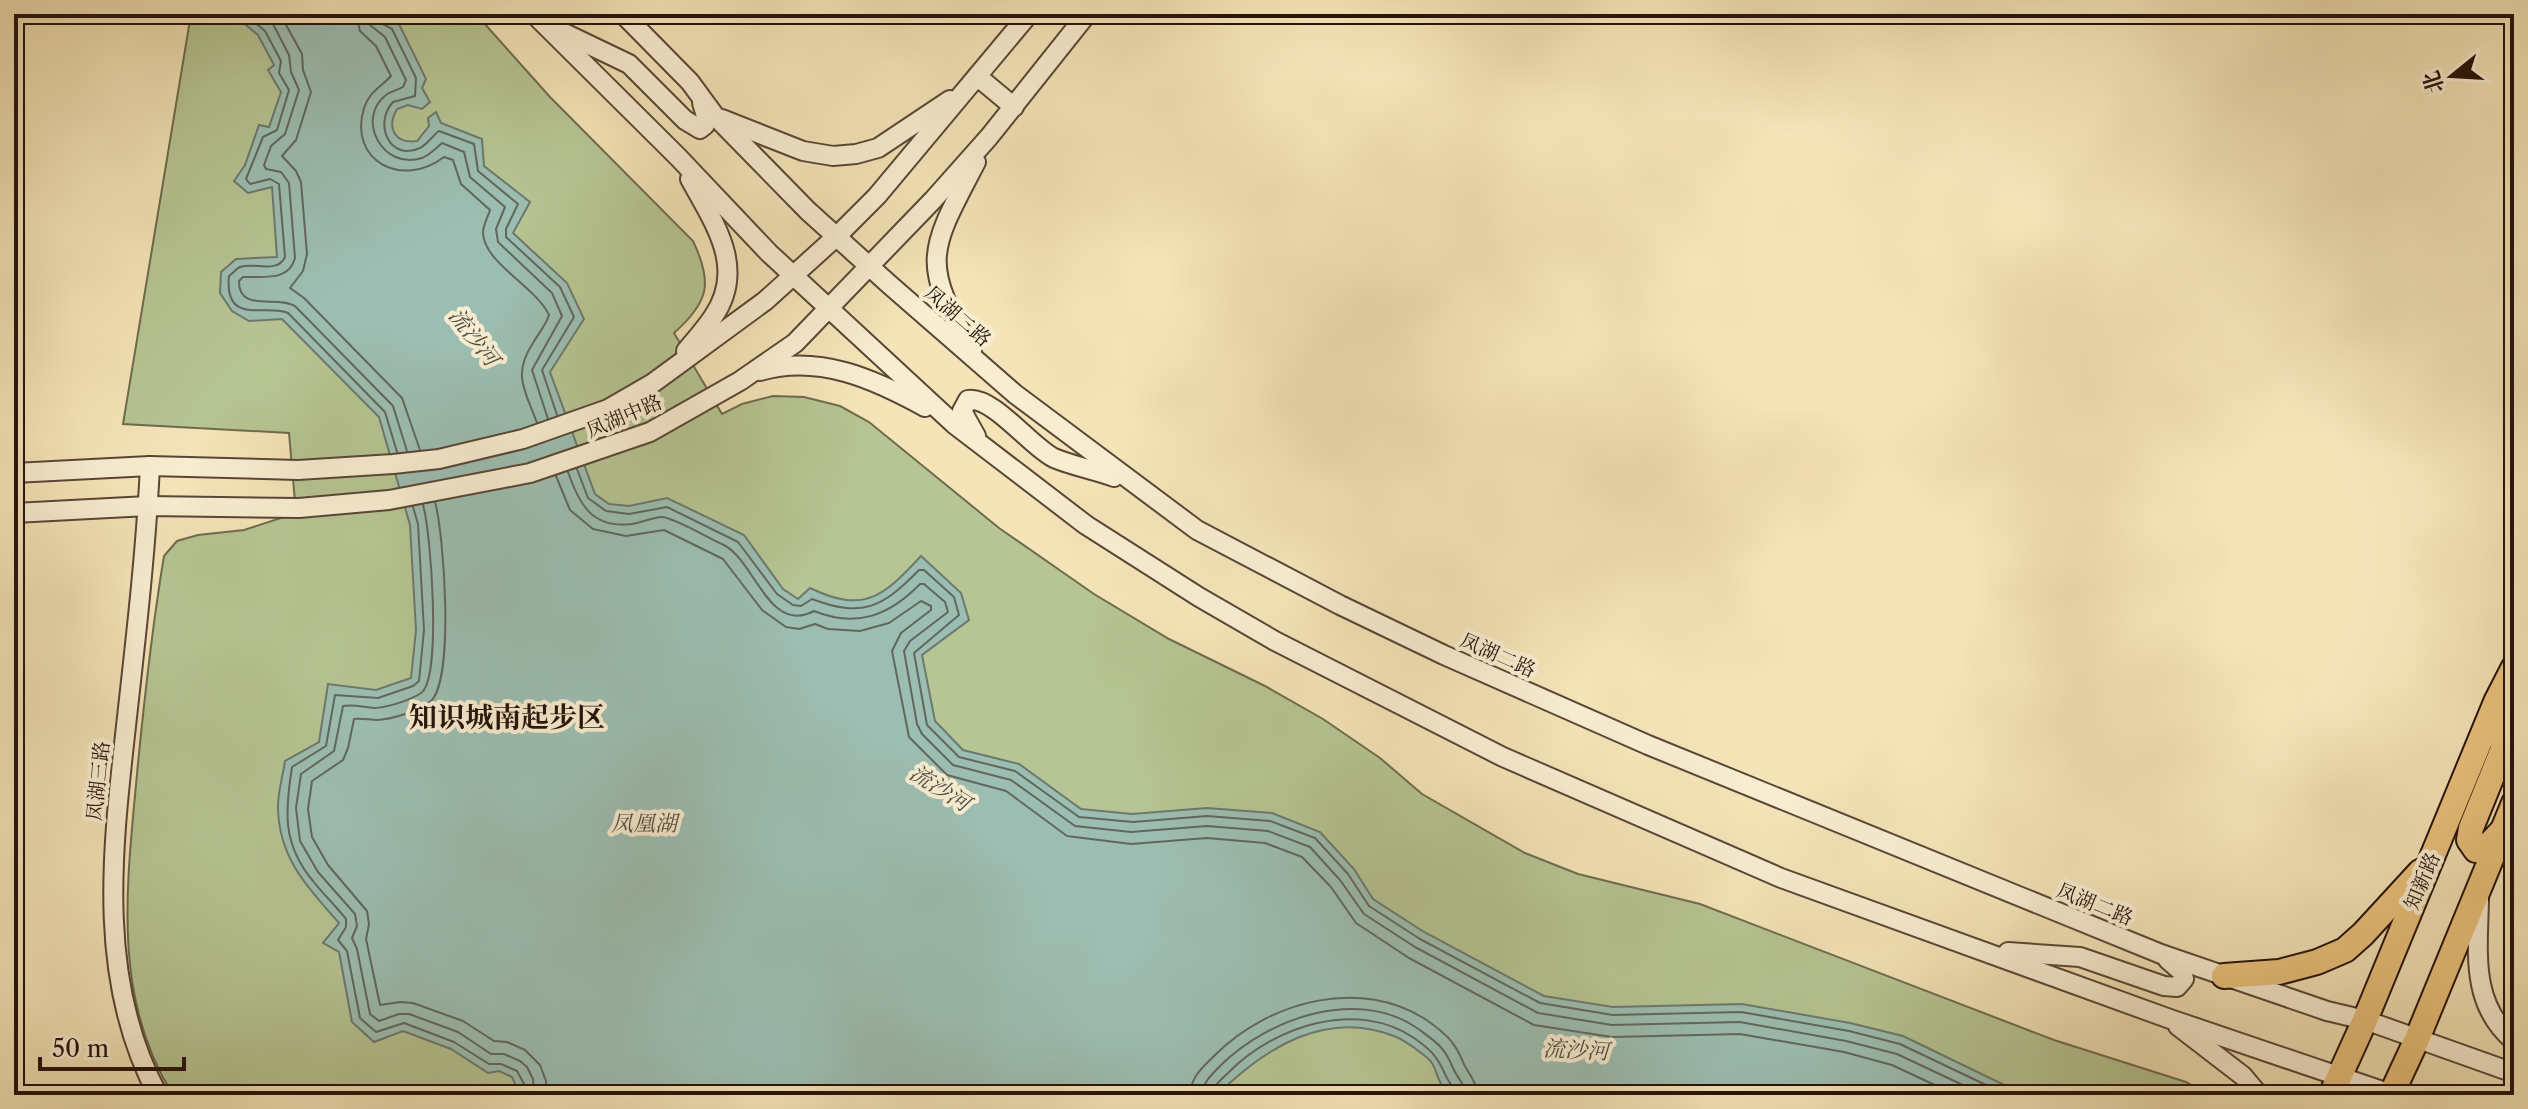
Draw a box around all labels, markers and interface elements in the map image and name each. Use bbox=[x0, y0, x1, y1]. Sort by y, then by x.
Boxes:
north arrow bbox=[2412, 36, 2492, 116]
text: 北 bbox=[2417, 67, 2450, 97]
street label: 凤湖二路 bbox=[920, 281, 996, 351]
water label: 流沙河 bbox=[443, 303, 507, 374]
street label: 凤湖中路 bbox=[582, 389, 666, 443]
street label: 凤湖二路 bbox=[1457, 628, 1539, 682]
district label: 知识城南起步区 bbox=[409, 700, 605, 734]
street label: 凤湖三路 bbox=[82, 740, 114, 822]
water label: 流沙河 bbox=[905, 759, 979, 819]
water label: 凤凰湖 bbox=[611, 810, 681, 837]
street label: 知新路 bbox=[2399, 849, 2445, 913]
street label: 凤湖二路 bbox=[2053, 878, 2137, 930]
scale bar bbox=[40, 1021, 184, 1071]
text: 50 m bbox=[52, 1034, 109, 1063]
water label: 流沙河 bbox=[1542, 1035, 1614, 1065]

